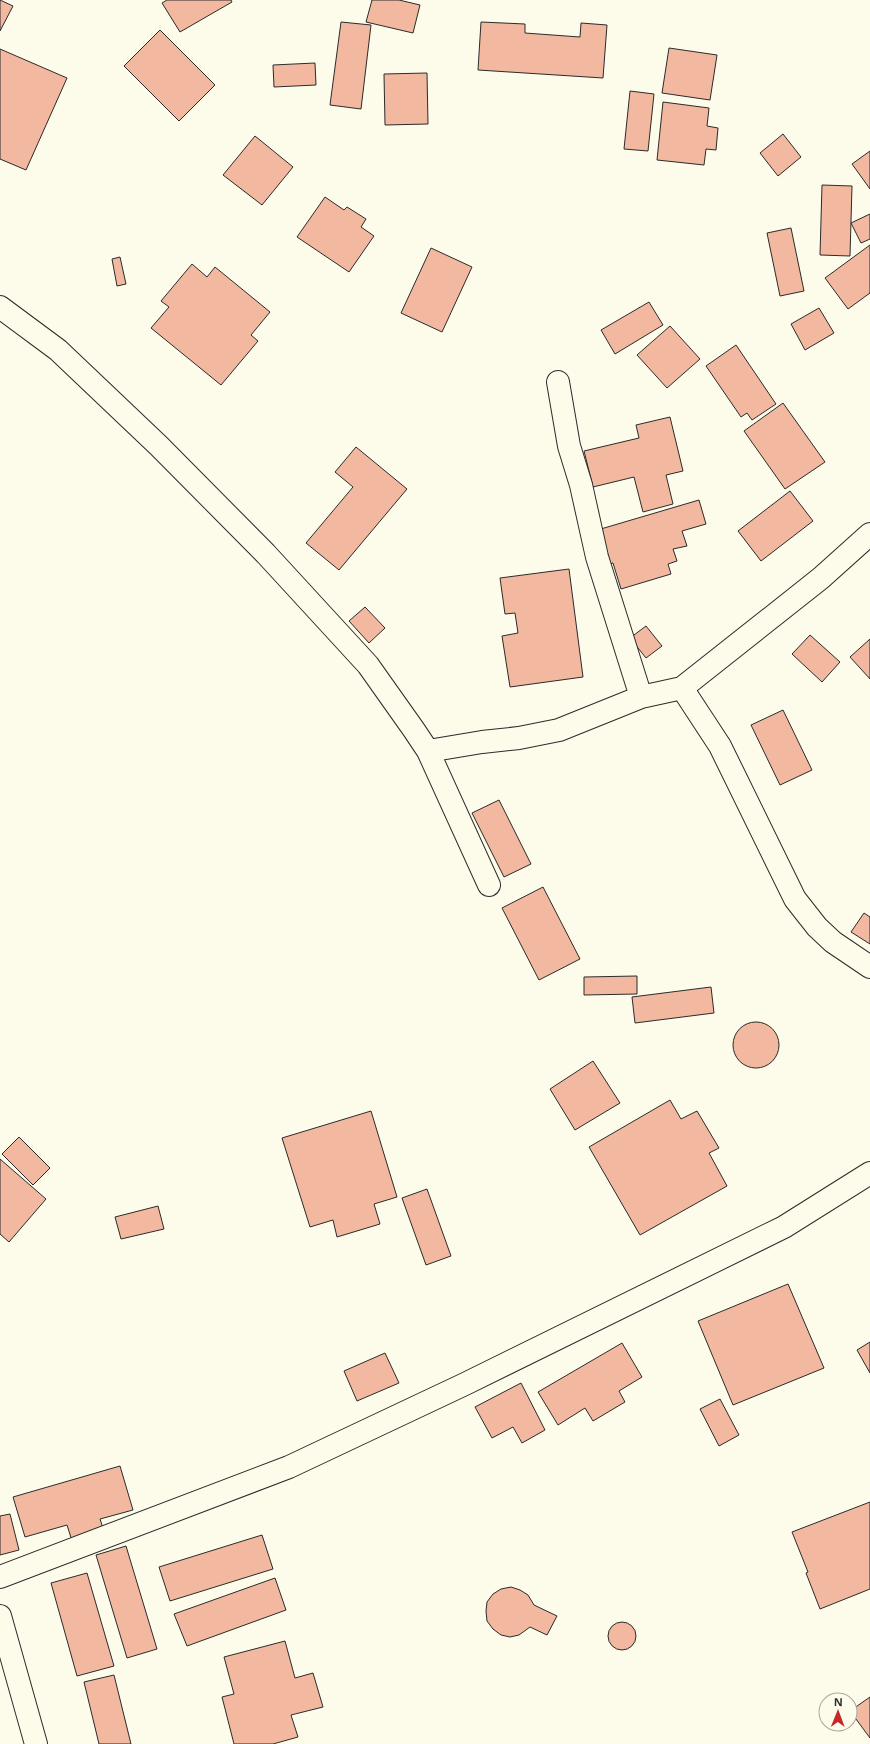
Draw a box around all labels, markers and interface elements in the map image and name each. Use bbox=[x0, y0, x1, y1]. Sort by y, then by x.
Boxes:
north arrow bbox=[818, 1692, 858, 1732]
text: N bbox=[834, 1694, 843, 1709]

